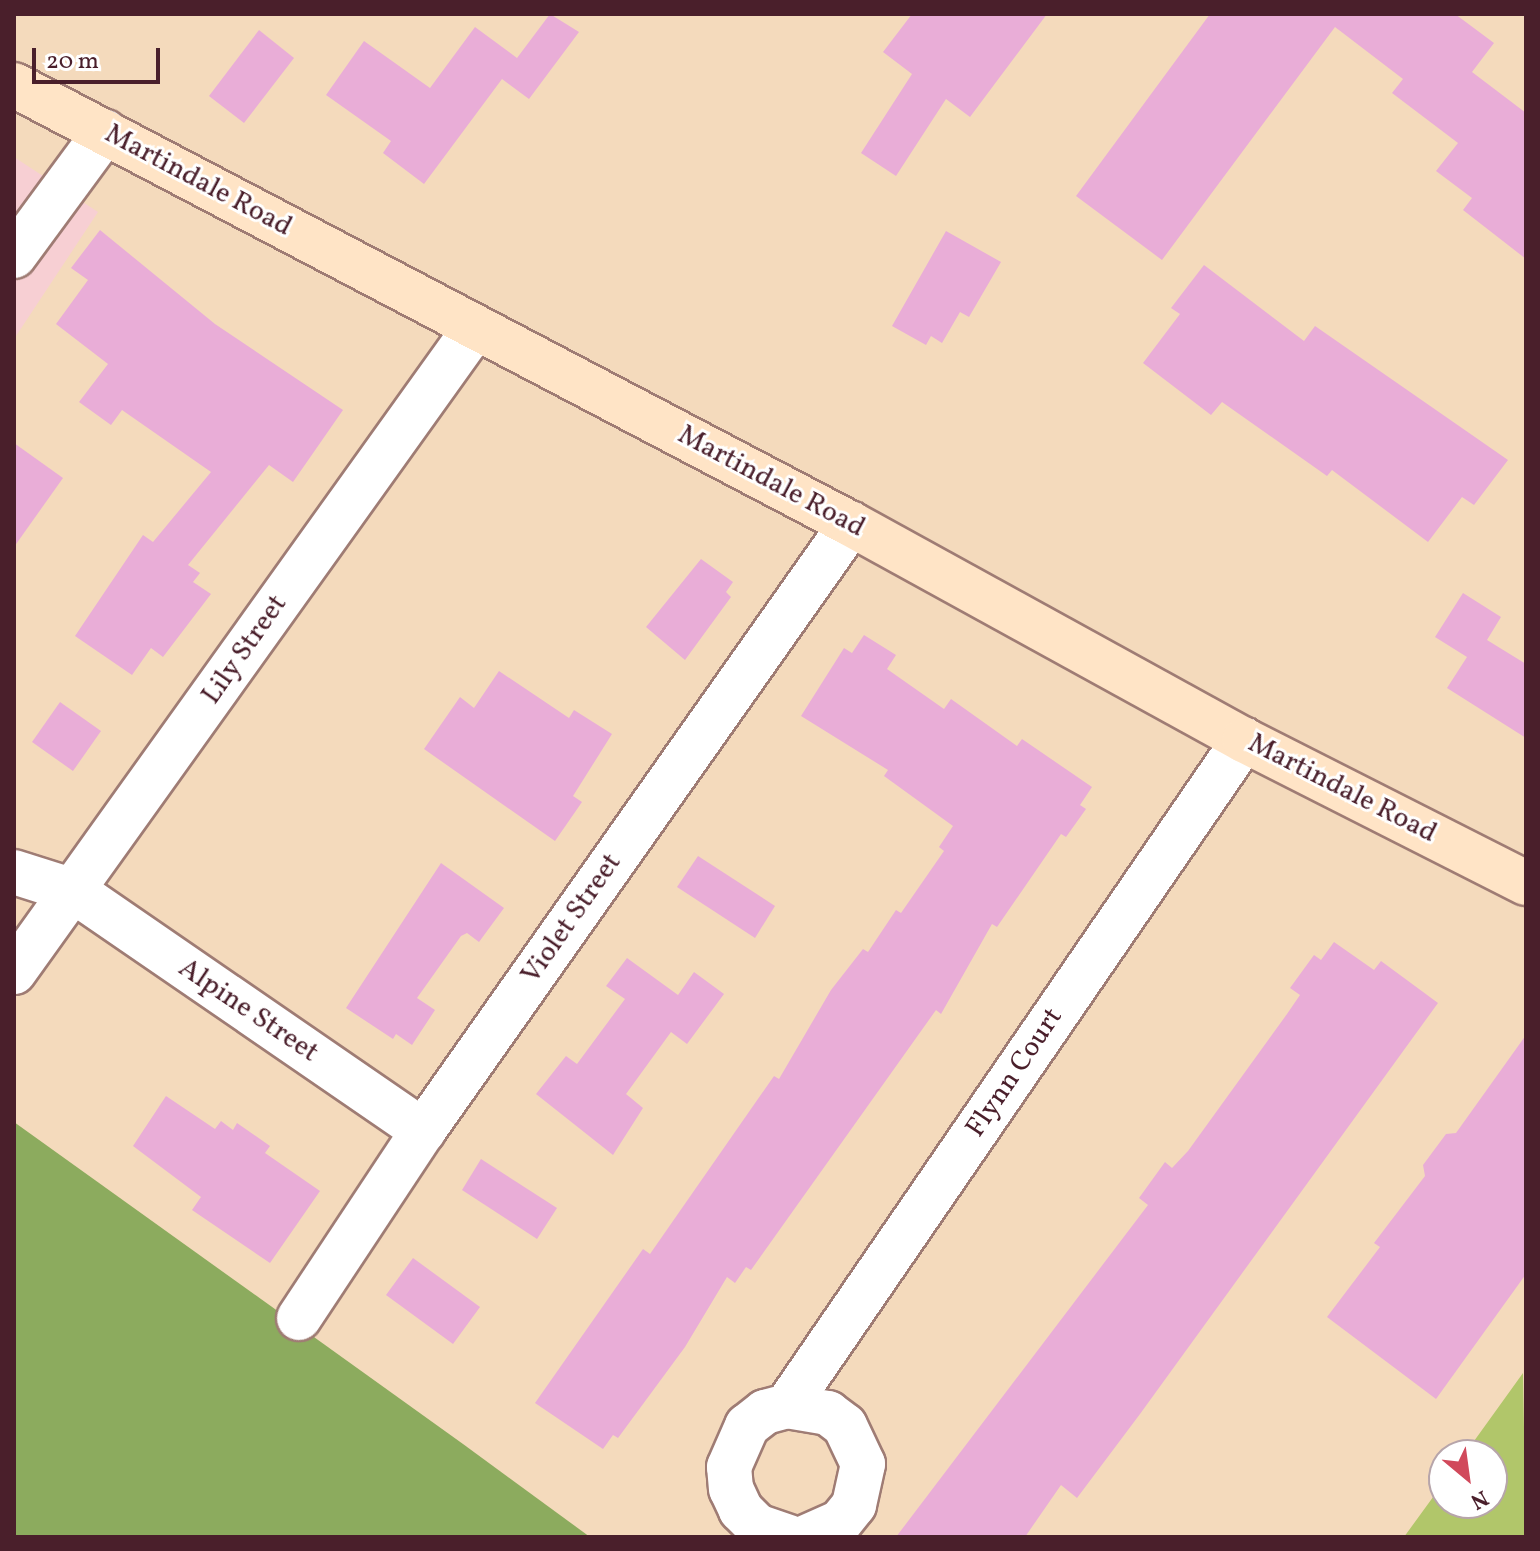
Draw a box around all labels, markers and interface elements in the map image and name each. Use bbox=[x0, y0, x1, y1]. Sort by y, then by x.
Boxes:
scale bar bbox=[36, 32, 164, 82]
text: 20 m bbox=[46, 45, 99, 79]
street label: Martindale Road bbox=[99, 118, 297, 244]
street label: Martindale Road bbox=[672, 419, 870, 545]
street label: Lily Street bbox=[195, 589, 295, 711]
street label: Martindale Road bbox=[1242, 727, 1442, 851]
street label: Violet Street bbox=[515, 847, 629, 991]
street label: Alpine Street bbox=[172, 952, 324, 1070]
street label: Flynn Court bbox=[959, 1002, 1071, 1144]
north arrow bbox=[1428, 1439, 1508, 1519]
text: N bbox=[1464, 1481, 1493, 1516]

